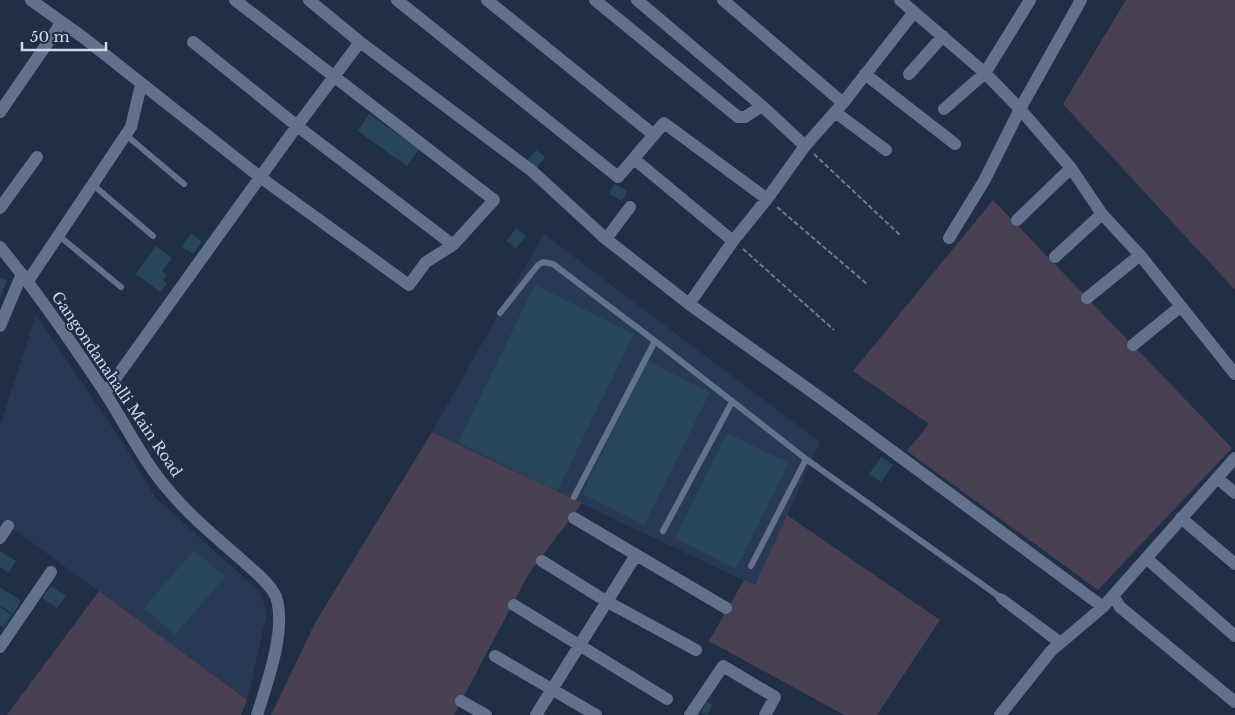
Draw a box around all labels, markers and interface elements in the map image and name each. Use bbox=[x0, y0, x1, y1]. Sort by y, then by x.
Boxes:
scale bar bbox=[22, 20, 106, 52]
text: 50 m bbox=[30, 27, 70, 46]
street label: Gangondanahalli Main Road bbox=[48, 288, 186, 480]

